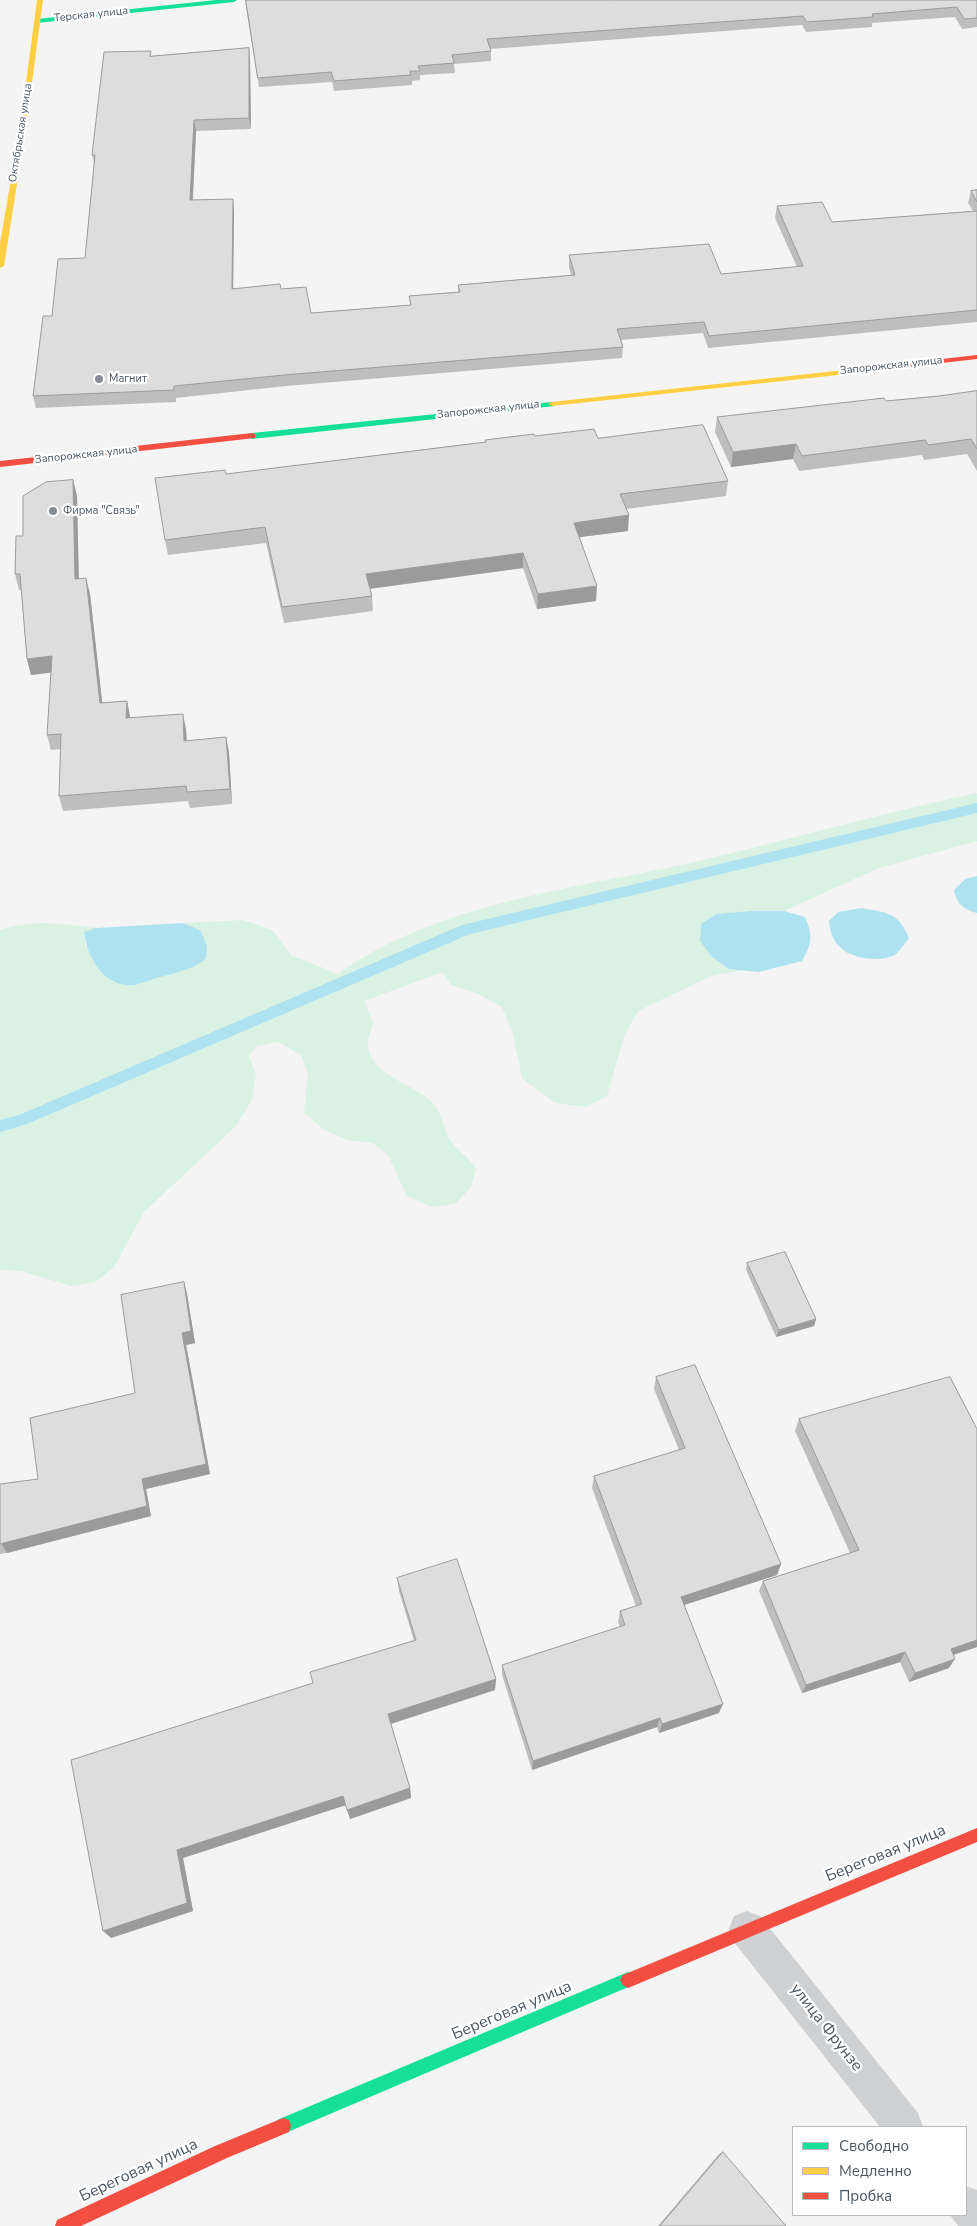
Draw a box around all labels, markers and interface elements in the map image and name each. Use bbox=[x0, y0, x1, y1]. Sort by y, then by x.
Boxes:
street label: Терская улица bbox=[53, 5, 129, 25]
street label: Октябрьская улица bbox=[7, 83, 35, 183]
street label: Запорожская улица bbox=[839, 354, 943, 378]
place label: Магнит bbox=[109, 372, 147, 386]
marker: Магнит bbox=[93, 373, 105, 385]
street label: Запорожская улица bbox=[436, 398, 540, 422]
street label: Запорожская улица bbox=[34, 443, 138, 467]
place label: Фирма "Связь" bbox=[63, 504, 140, 518]
marker: Фирма "Связь" bbox=[47, 505, 59, 517]
street label: Береговая улица bbox=[823, 1821, 949, 1887]
street label: Береговая улица bbox=[449, 1977, 575, 2045]
street label: улица Фрунзе bbox=[786, 1980, 866, 2076]
legend bbox=[792, 2126, 967, 2216]
street label: Береговая улица bbox=[77, 2135, 201, 2207]
text: Свободно bbox=[839, 2136, 909, 2156]
text: Медленно bbox=[839, 2161, 912, 2181]
text: Пробка bbox=[839, 2186, 892, 2206]

